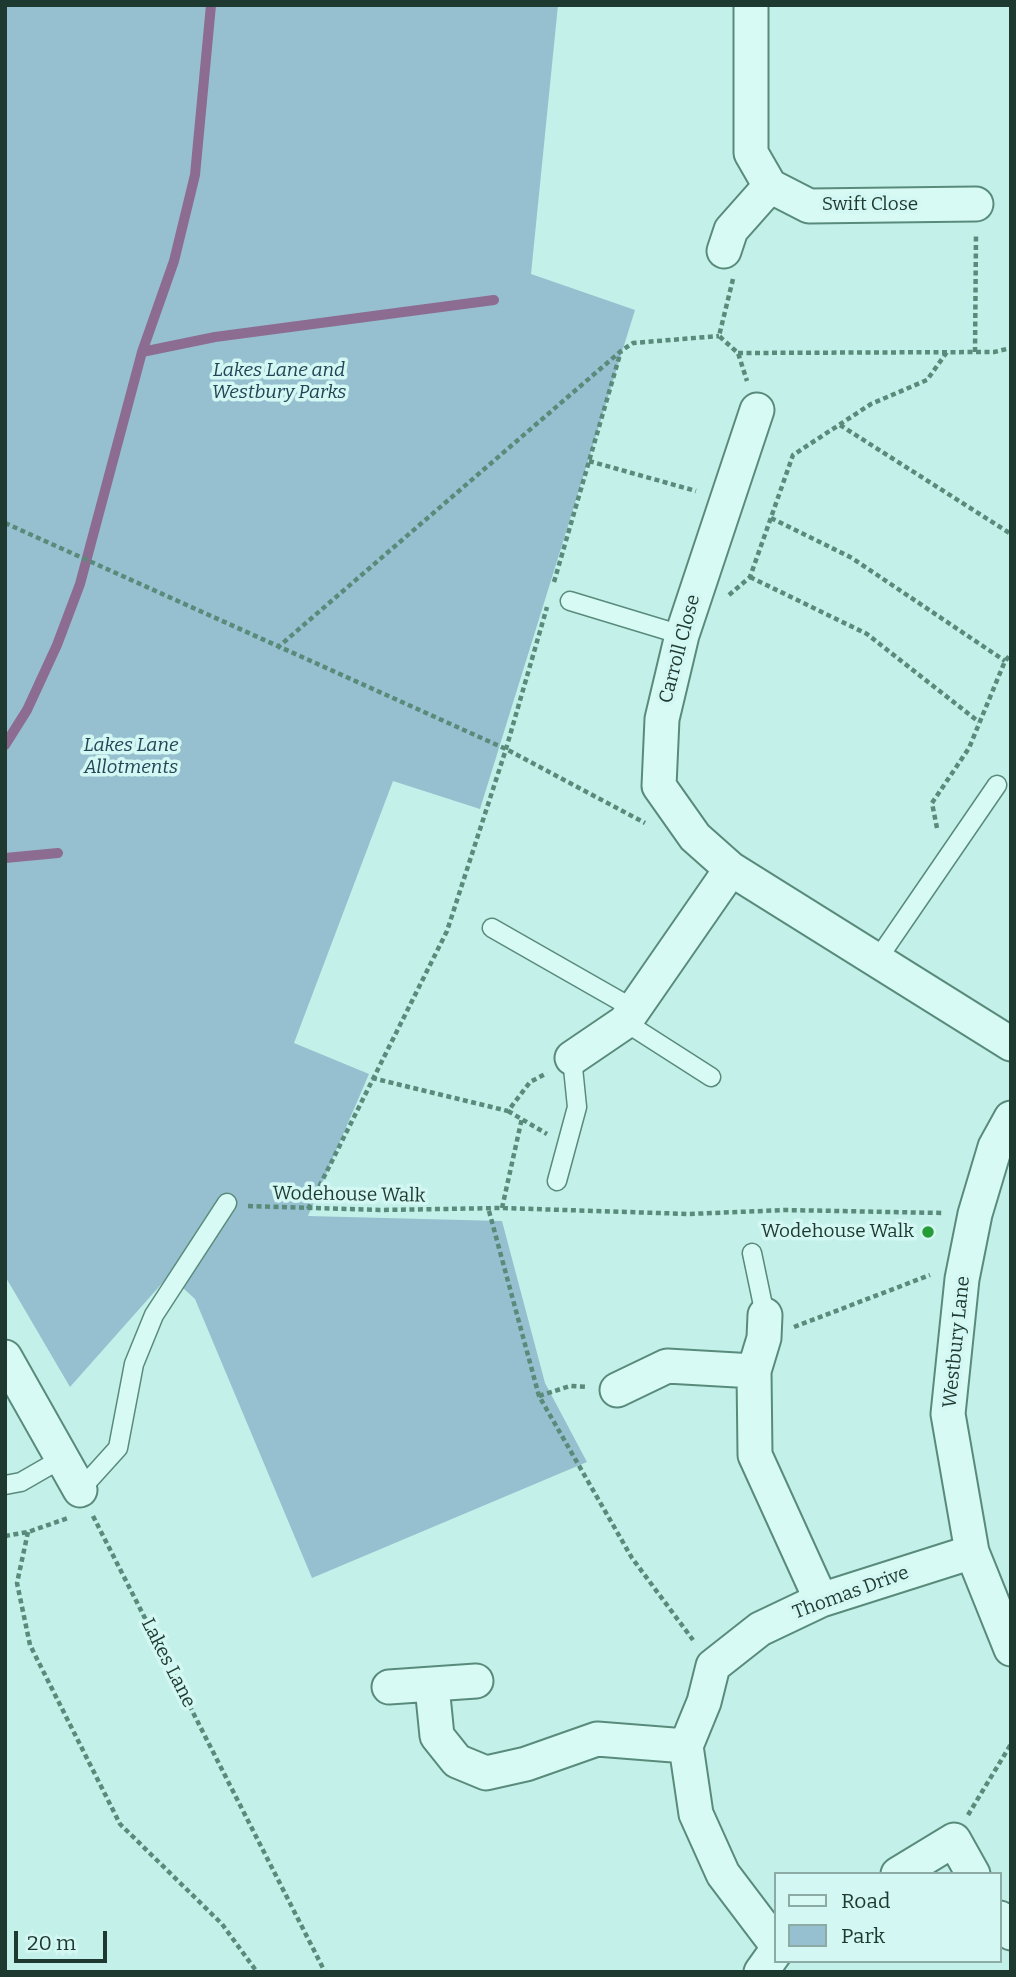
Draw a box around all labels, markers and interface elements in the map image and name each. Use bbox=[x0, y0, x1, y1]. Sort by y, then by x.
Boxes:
street label: Swift Close bbox=[822, 194, 918, 216]
park label: Lakes Lane and Westbury Parks bbox=[212, 360, 346, 404]
street label: Carroll Close bbox=[655, 592, 705, 706]
park label: Lakes Lane Allotments bbox=[83, 735, 179, 779]
street label: Wodehouse Walk bbox=[272, 1182, 426, 1208]
place label: Wodehouse Walk bbox=[761, 1221, 914, 1243]
marker: Wodehouse Walk bbox=[920, 1224, 936, 1240]
street label: Westbury Lane bbox=[939, 1275, 975, 1409]
street label: Thomas Drive bbox=[790, 1561, 912, 1625]
street label: Lakes Lane bbox=[136, 1615, 200, 1711]
legend bbox=[774, 1872, 1002, 1963]
text: Road bbox=[841, 1888, 890, 1914]
scale bar bbox=[18, 1918, 110, 1962]
text: Park bbox=[841, 1923, 885, 1949]
text: 20 m bbox=[27, 1930, 76, 1956]

